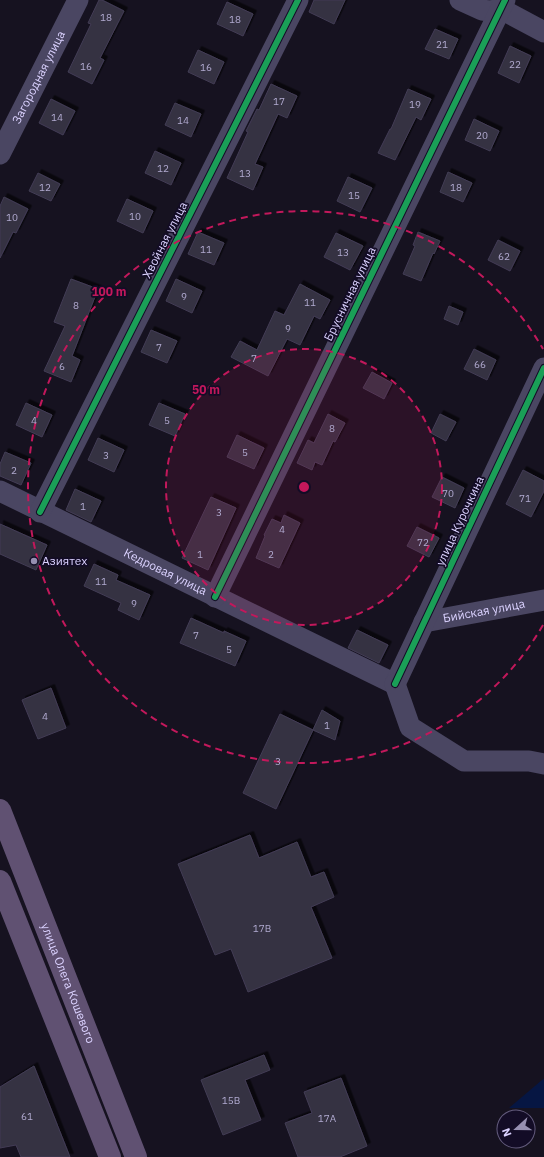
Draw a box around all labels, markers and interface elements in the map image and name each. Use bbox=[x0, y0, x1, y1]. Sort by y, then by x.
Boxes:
house number: 18 bbox=[100, 11, 112, 24]
house number: 18 bbox=[229, 13, 241, 26]
street label: Загородная улица bbox=[9, 28, 68, 126]
house number: 21 bbox=[436, 38, 448, 51]
house number: 22 bbox=[509, 58, 521, 71]
house number: 16 bbox=[80, 60, 92, 73]
house number: 16 bbox=[200, 61, 212, 74]
house number: 17 bbox=[273, 95, 285, 108]
house number: 19 bbox=[409, 98, 421, 111]
house number: 14 bbox=[51, 111, 63, 124]
house number: 14 bbox=[177, 114, 189, 127]
house number: 20 bbox=[476, 129, 488, 142]
house number: 12 bbox=[157, 162, 169, 175]
house number: 13 bbox=[239, 167, 251, 180]
house number: 12 bbox=[39, 181, 51, 194]
house number: 18 bbox=[450, 181, 462, 194]
house number: 15 bbox=[348, 189, 360, 202]
street label: Хвойная улица bbox=[139, 199, 191, 281]
house number: 10 bbox=[129, 210, 141, 223]
house number: 10 bbox=[6, 211, 18, 224]
house number: 11 bbox=[200, 243, 212, 256]
street label: Брусничная улица bbox=[320, 244, 379, 343]
house number: 13 bbox=[337, 246, 349, 259]
house number: 62 bbox=[498, 250, 510, 263]
text: 100 m bbox=[91, 284, 127, 299]
house number: 9 bbox=[181, 290, 187, 303]
house number: 11 bbox=[304, 296, 316, 309]
house number: 8 bbox=[73, 299, 79, 312]
house number: 9 bbox=[285, 322, 291, 335]
house number: 7 bbox=[156, 341, 162, 354]
house number: 7 bbox=[251, 352, 257, 365]
house number: 66 bbox=[474, 358, 486, 371]
house number: 6 bbox=[59, 360, 65, 373]
text: 50 m bbox=[192, 382, 220, 397]
house number: 4 bbox=[31, 414, 37, 427]
house number: 5 bbox=[164, 414, 170, 427]
house number: 8 bbox=[329, 422, 335, 435]
house number: 5 bbox=[242, 446, 248, 459]
house number: 3 bbox=[103, 449, 109, 462]
house number: 2 bbox=[11, 464, 17, 477]
street label: улица Курочкина bbox=[432, 473, 487, 568]
centre of rings bbox=[297, 480, 311, 494]
house number: 70 bbox=[442, 487, 454, 500]
house number: 71 bbox=[519, 492, 531, 505]
house number: 1 bbox=[80, 500, 86, 513]
house number: 3 bbox=[216, 506, 222, 519]
house number: 4 bbox=[279, 523, 285, 536]
house number: 72 bbox=[417, 536, 429, 549]
street label: Кедровая улица bbox=[121, 545, 210, 598]
house number: 1 bbox=[197, 548, 203, 561]
house number: 2 bbox=[268, 548, 274, 561]
place label: Азиятех bbox=[42, 553, 87, 568]
marker: Азиятех bbox=[29, 556, 39, 566]
house number: 11 bbox=[95, 575, 107, 588]
street label: Бийская улица bbox=[442, 596, 527, 625]
house number: 9 bbox=[131, 597, 137, 610]
house number: 7 bbox=[193, 629, 199, 642]
house number: 5 bbox=[226, 643, 232, 656]
house number: 4 bbox=[42, 710, 48, 723]
house number: 1 bbox=[324, 719, 330, 732]
house number: 3 bbox=[275, 755, 281, 768]
street label: улица Олега Кошевого bbox=[38, 921, 99, 1046]
house number: 17В bbox=[253, 922, 271, 935]
house number: 15В bbox=[222, 1094, 240, 1107]
north arrow bbox=[496, 1109, 536, 1149]
house number: 61 bbox=[21, 1110, 33, 1123]
house number: 17А bbox=[318, 1112, 337, 1125]
text: N bbox=[499, 1126, 515, 1139]

